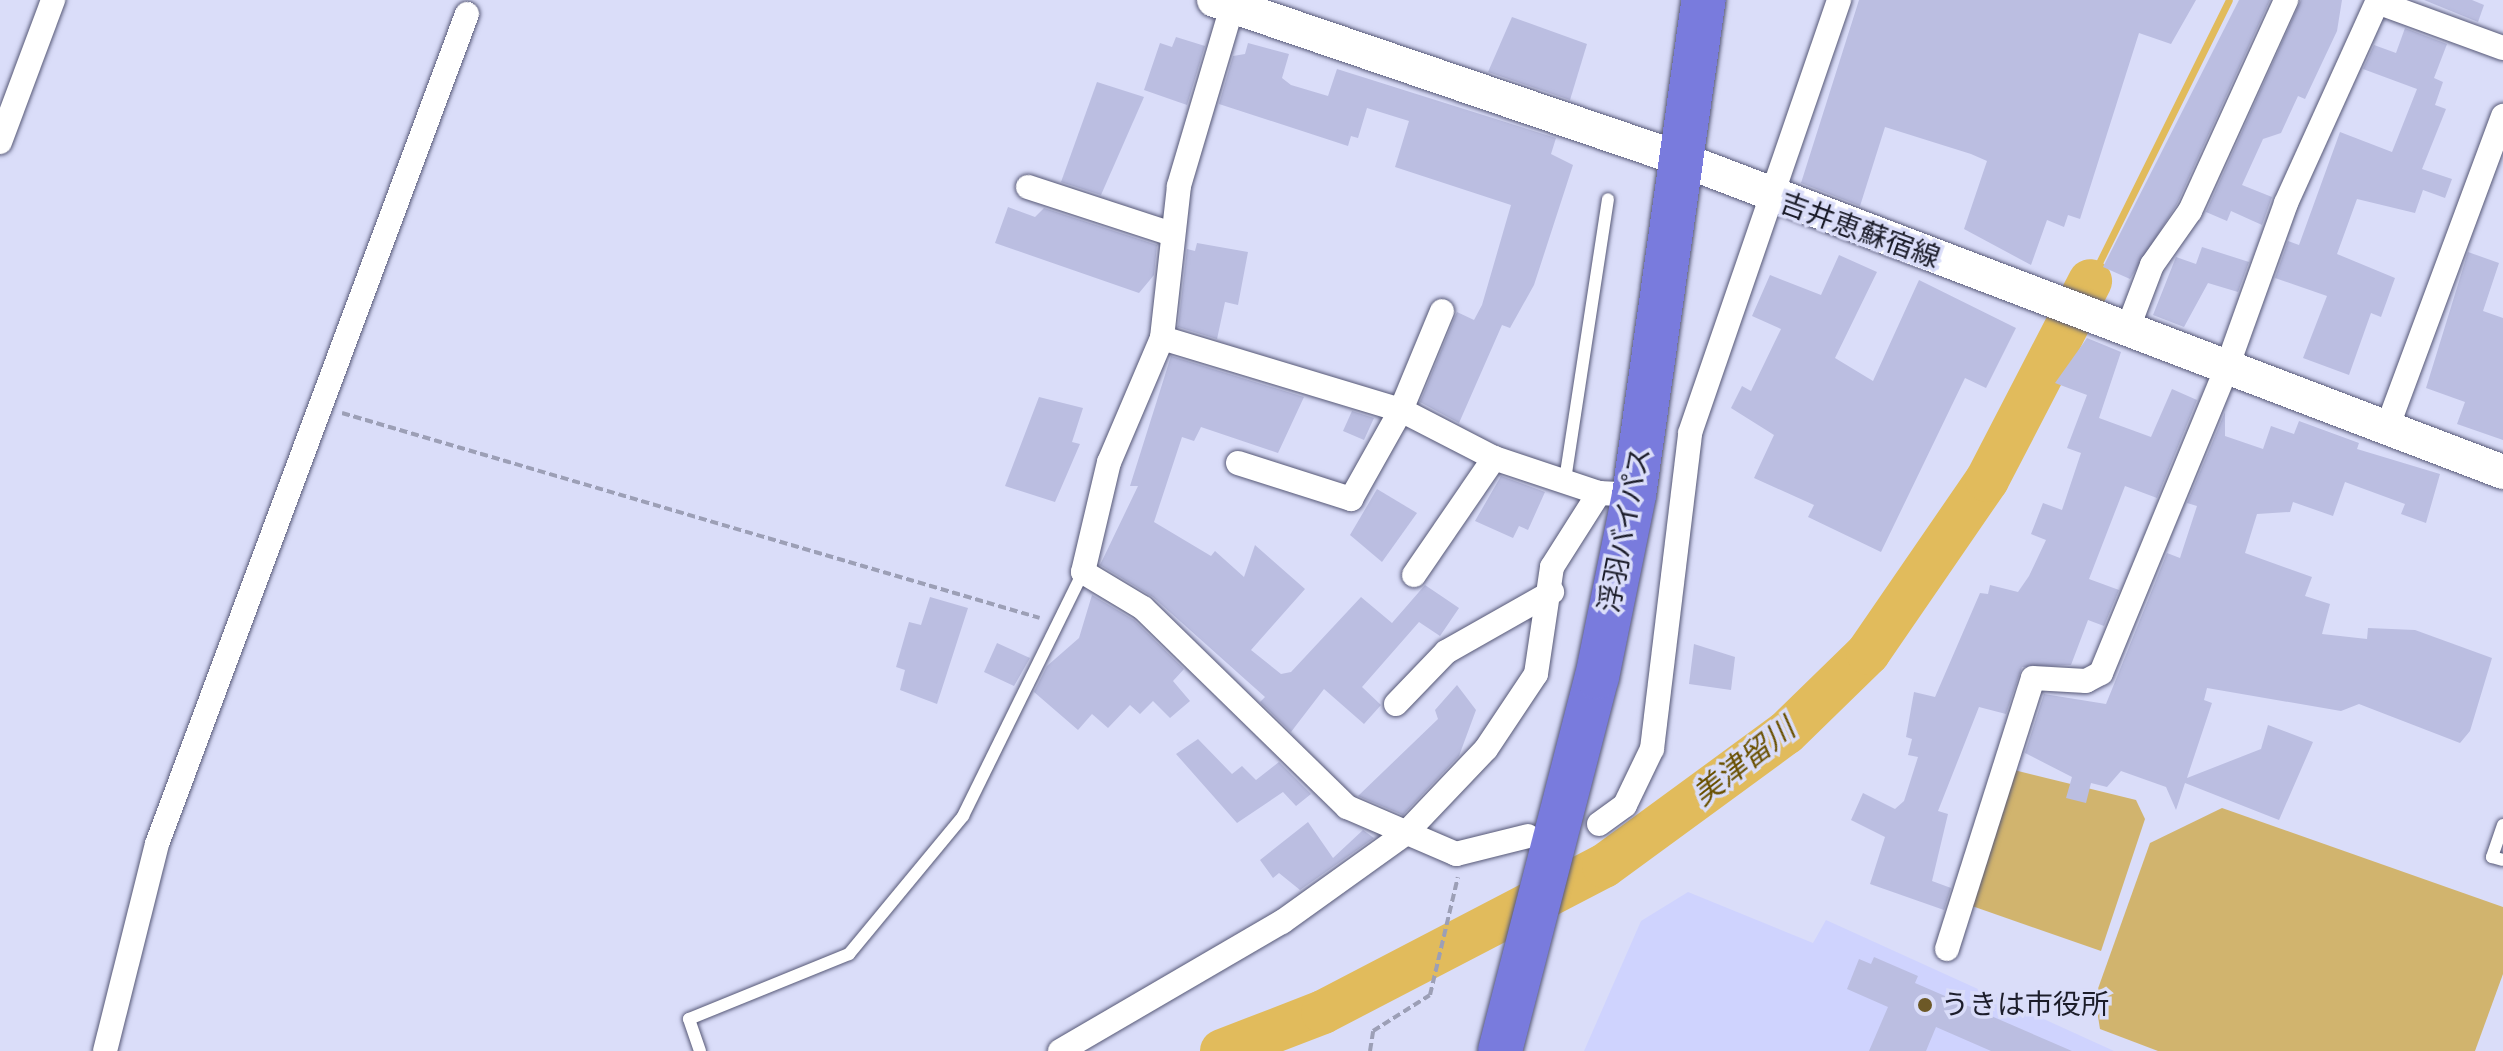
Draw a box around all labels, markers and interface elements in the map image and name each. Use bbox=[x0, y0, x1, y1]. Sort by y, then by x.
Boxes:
street label: 吉井恵蘇宿線 bbox=[1775, 186, 1945, 276]
street label: 浮羽バイパス bbox=[1592, 444, 1658, 616]
water label: 美津留川 bbox=[1686, 711, 1802, 813]
place label: うきは市役所 bbox=[1941, 988, 2109, 1022]
marker: うきは市役所 bbox=[1916, 996, 1934, 1014]

